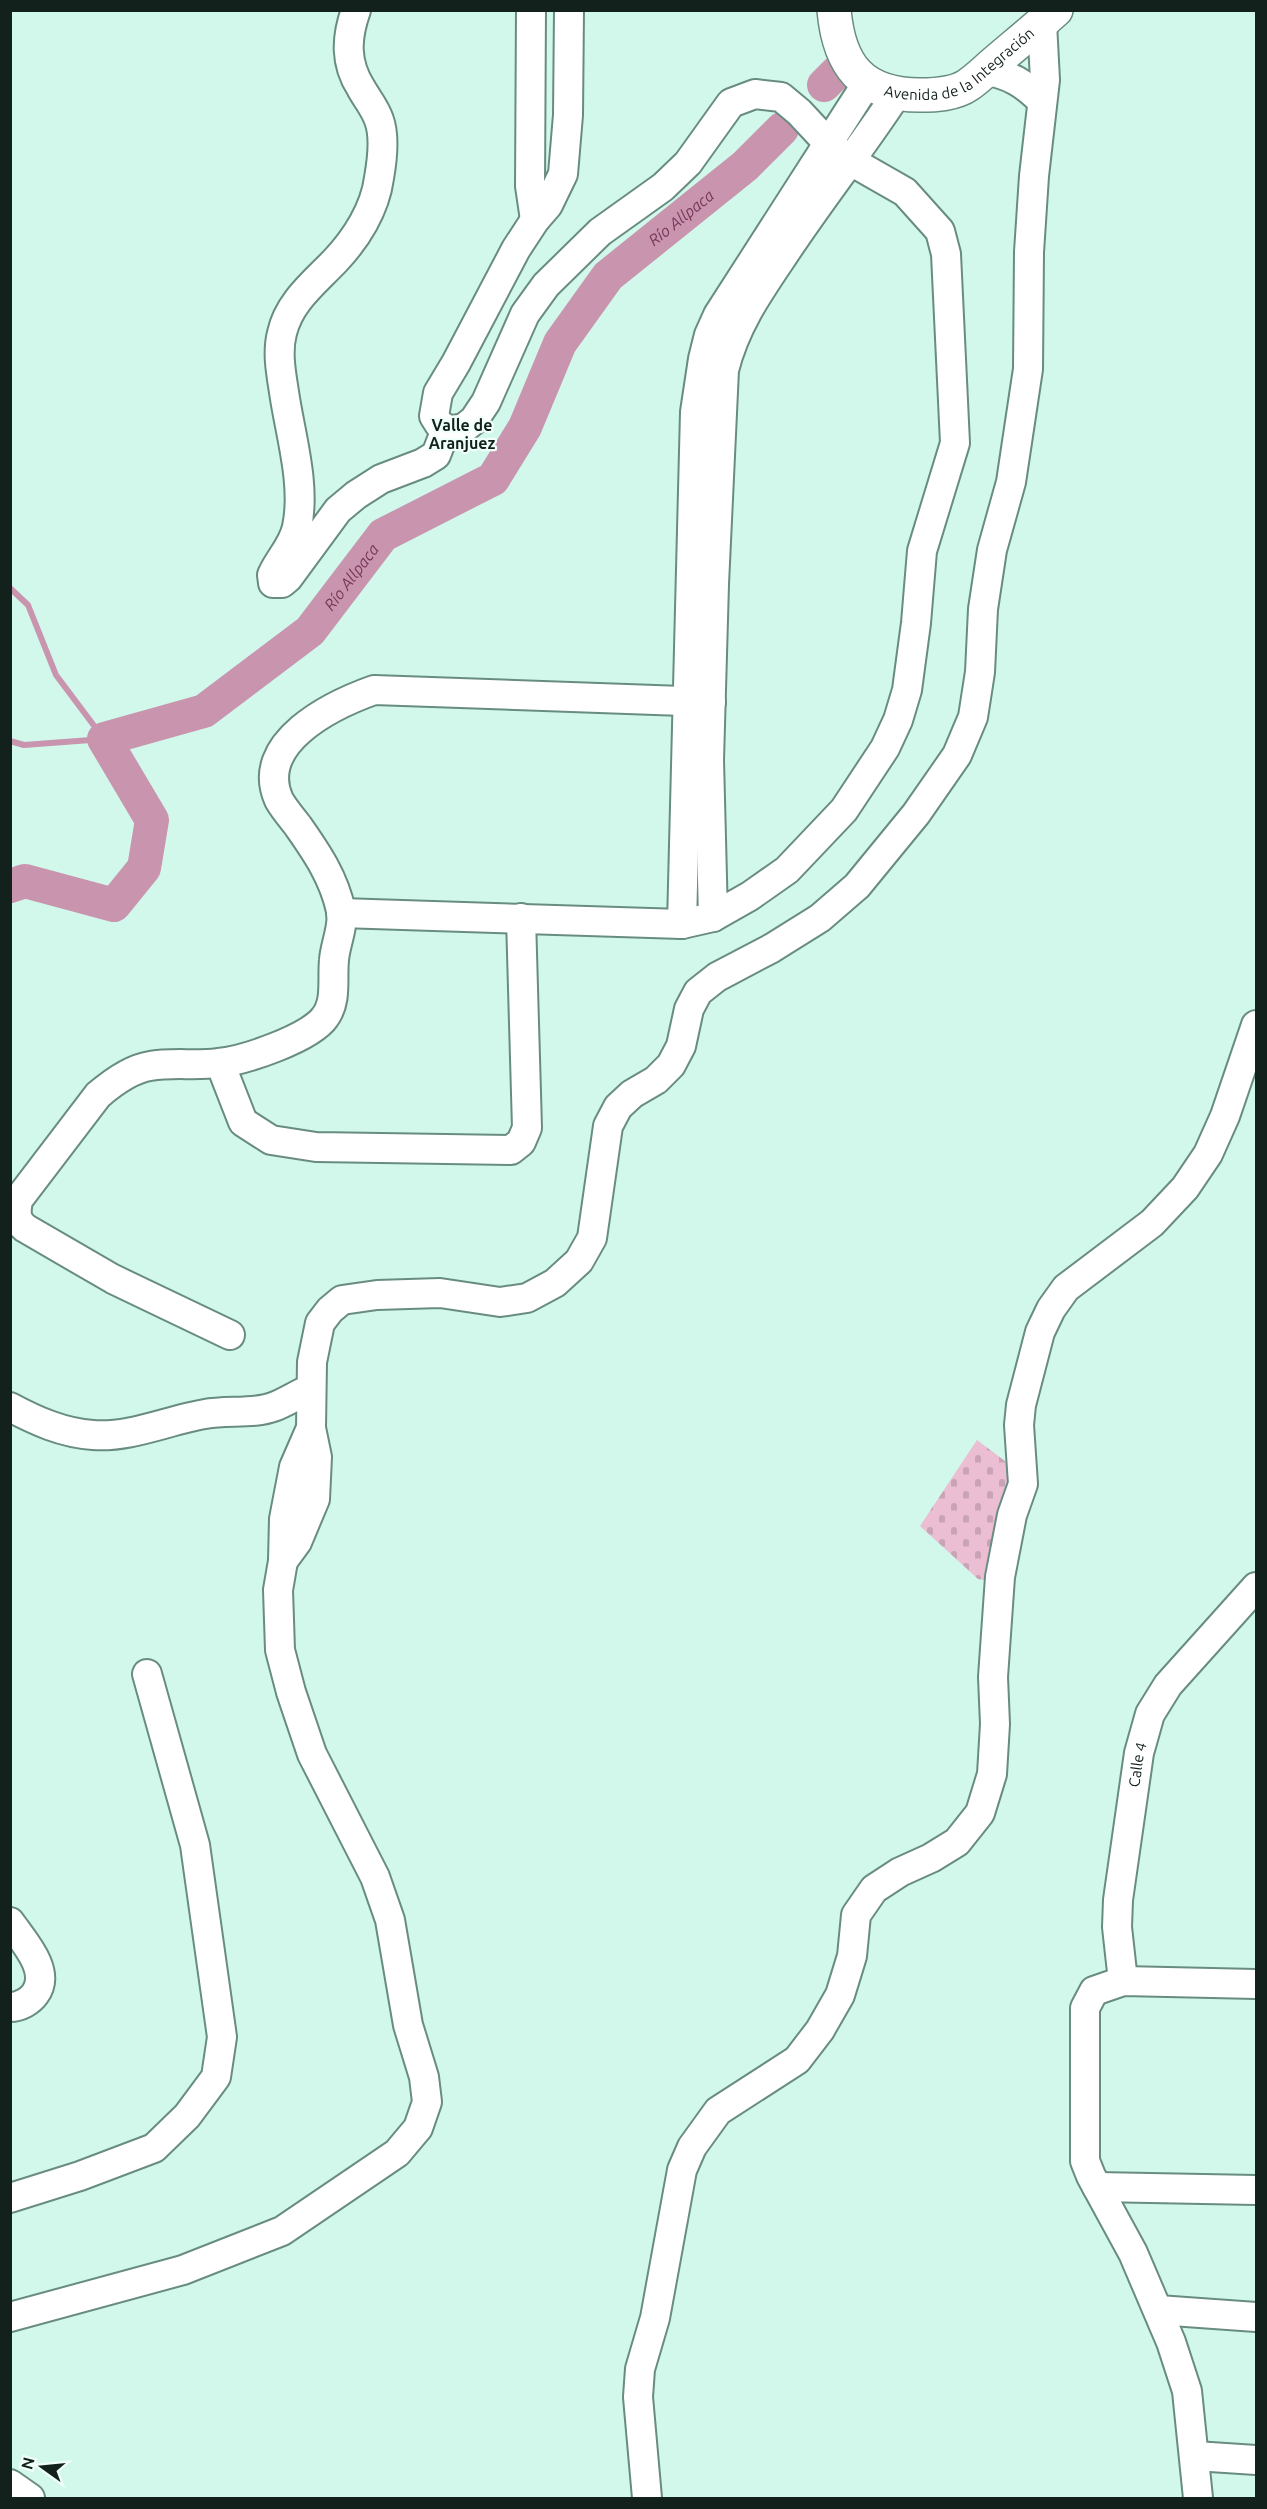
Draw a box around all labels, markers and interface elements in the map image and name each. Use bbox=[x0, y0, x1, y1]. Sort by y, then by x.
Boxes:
street label: Avenida de la Integración bbox=[883, 24, 1037, 103]
water label: Río Allpaca bbox=[645, 186, 717, 249]
district label: Valle de Aranjuez bbox=[429, 416, 495, 452]
water label: Río Allpaca bbox=[320, 540, 382, 614]
street label: Calle 4 bbox=[1125, 1740, 1150, 1788]
north arrow bbox=[12, 2437, 72, 2497]
text: N bbox=[17, 2455, 38, 2471]

